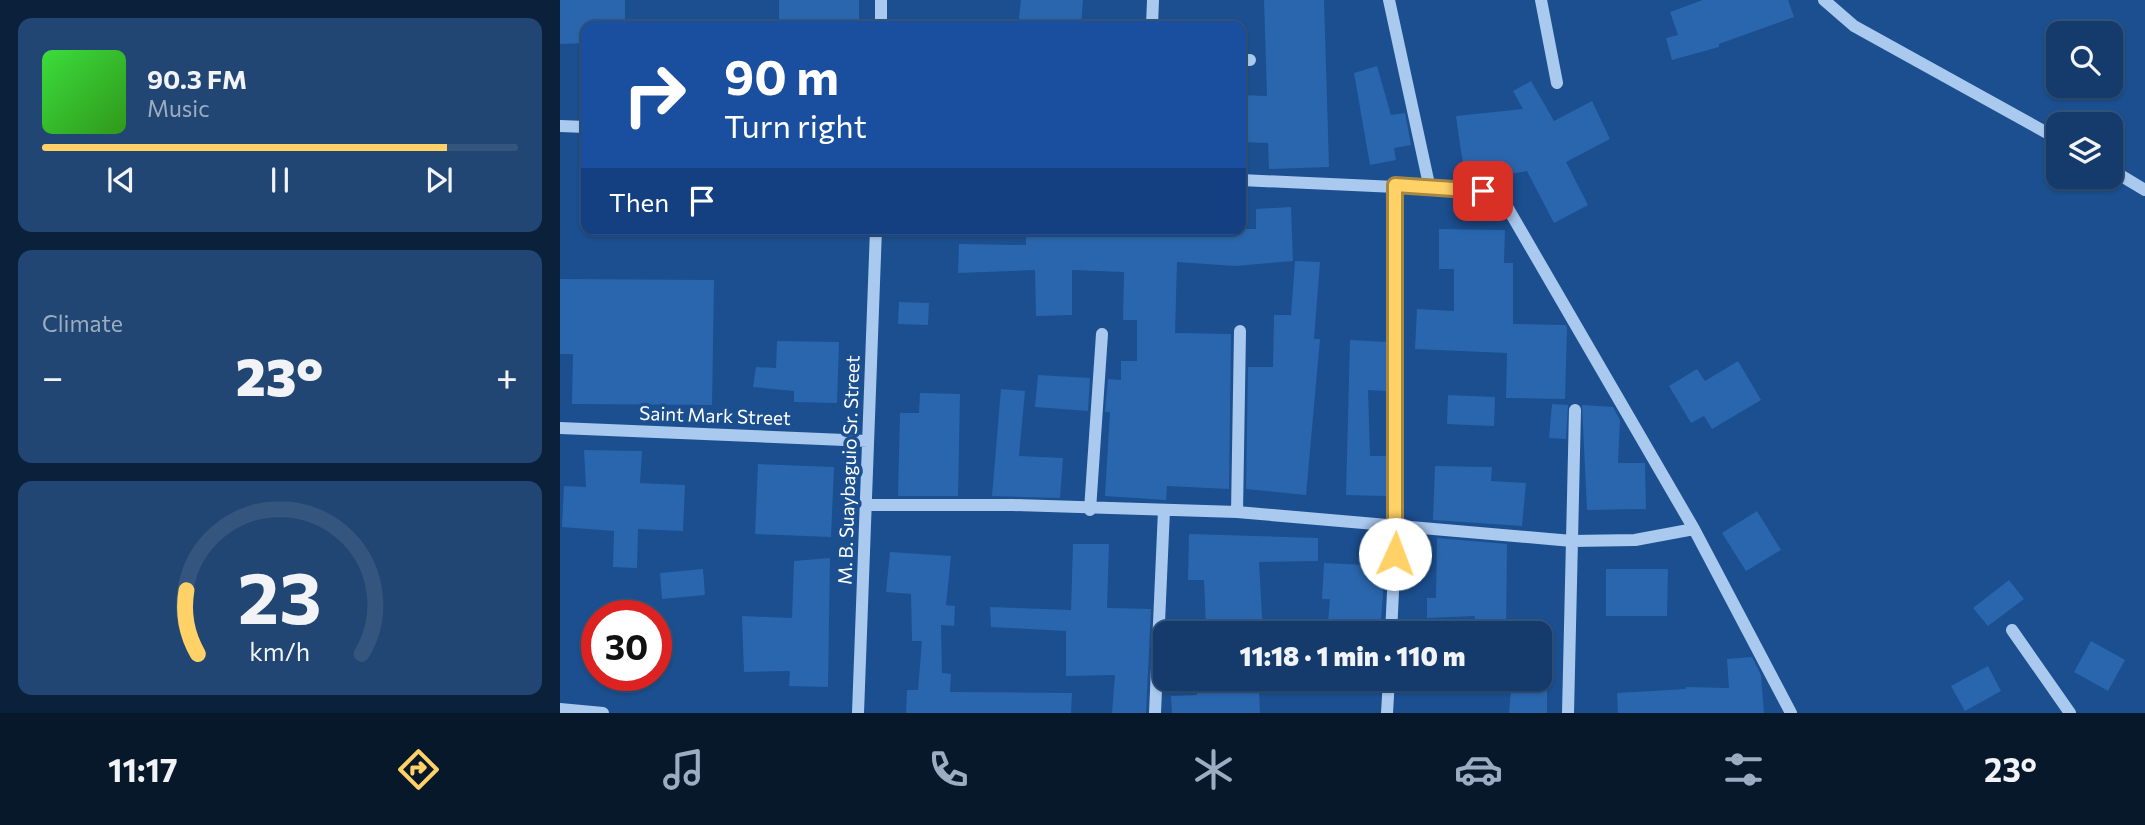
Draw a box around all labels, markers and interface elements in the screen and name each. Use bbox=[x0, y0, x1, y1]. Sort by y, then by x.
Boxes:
map controls bbox=[2046, 21, 2123, 189]
button: search bbox=[2046, 21, 2123, 98]
text: 90 m bbox=[724, 45, 839, 105]
icon: right bbox=[609, 49, 700, 140]
text: 90.3 FM bbox=[147, 63, 247, 94]
text: Music bbox=[147, 94, 210, 122]
text: Turn right bbox=[724, 105, 867, 145]
button: layers bbox=[2046, 112, 2123, 189]
icon: previous bbox=[102, 161, 140, 199]
icon: pause bbox=[261, 161, 299, 199]
icon: next bbox=[420, 161, 458, 199]
pin bbox=[1453, 161, 1513, 221]
icon: arrive bbox=[1464, 172, 1502, 210]
icon: arrive bbox=[683, 182, 721, 220]
text: Then bbox=[609, 186, 669, 217]
text: Climate bbox=[42, 309, 123, 337]
text: 23° bbox=[236, 343, 323, 407]
text: − bbox=[42, 352, 64, 399]
text: + bbox=[496, 352, 518, 399]
street label: M. B. Suaybaguio Sr. Street bbox=[833, 355, 864, 585]
street label: Saint Mark Street bbox=[639, 401, 791, 429]
position arrow bbox=[1358, 517, 1432, 591]
text: 23 bbox=[238, 551, 322, 640]
speed limit sign: 30 bbox=[581, 600, 672, 691]
text: km/h bbox=[250, 636, 310, 666]
text: 11:18 · 1 min · 110 m bbox=[1239, 640, 1466, 671]
icon: directions bbox=[394, 745, 443, 794]
icon: music bbox=[659, 745, 708, 794]
icon: phone bbox=[924, 745, 973, 794]
icon: climate bbox=[1189, 745, 1238, 794]
icon: car bbox=[1454, 745, 1503, 794]
icon: filters bbox=[1719, 745, 1768, 794]
text: 11:17 bbox=[108, 749, 178, 789]
text: 23° bbox=[1984, 749, 2037, 789]

